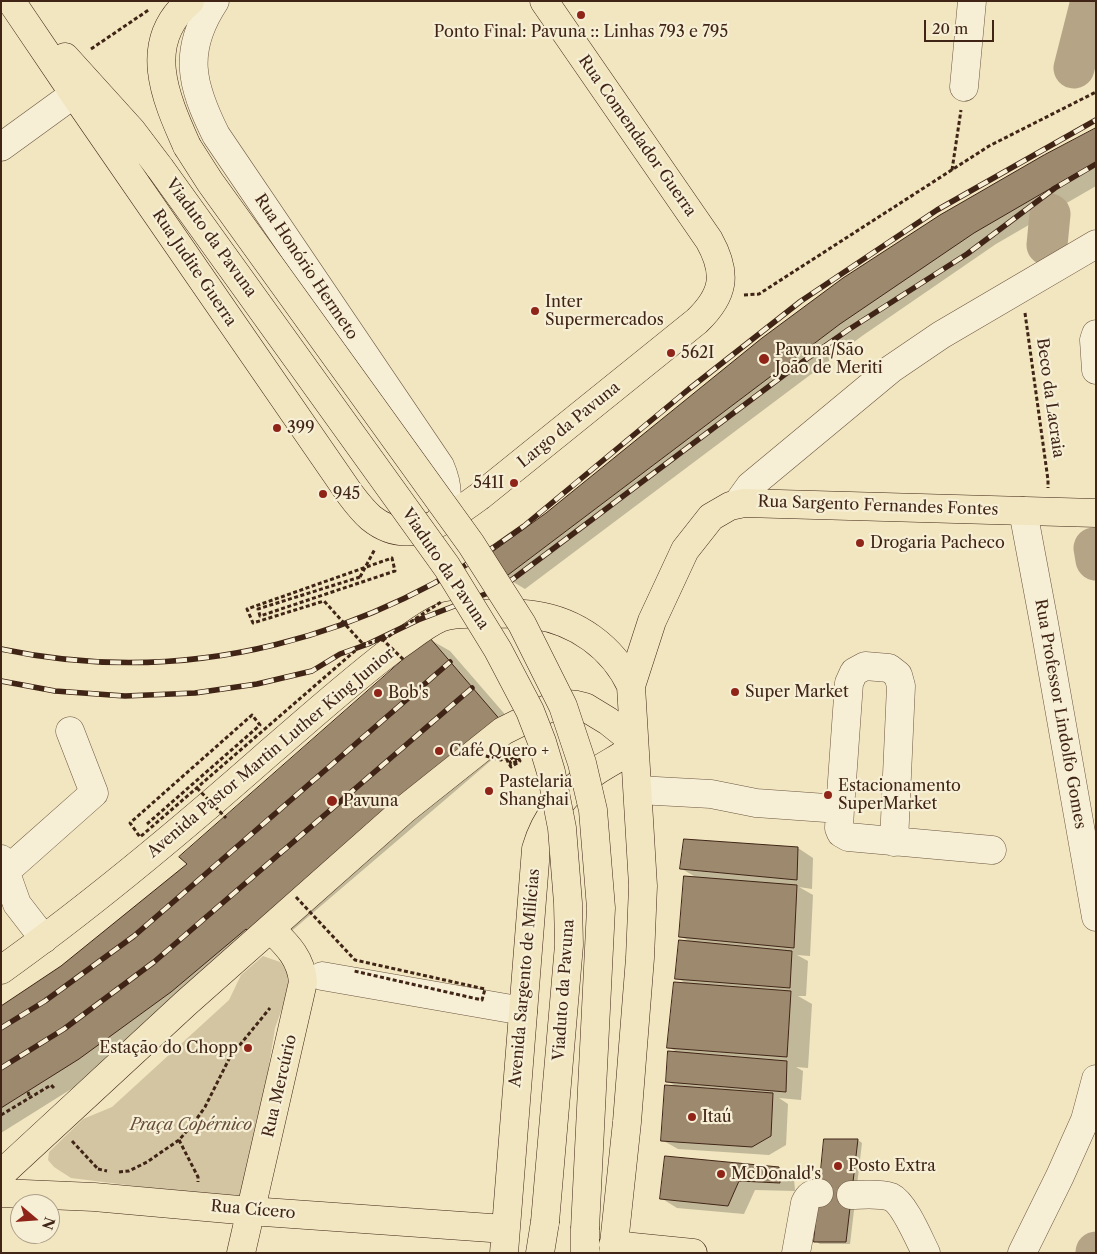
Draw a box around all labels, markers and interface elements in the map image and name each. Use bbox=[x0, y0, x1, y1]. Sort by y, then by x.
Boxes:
marker: Ponto Final: Pavuna :: Linhas 793 e 795 bbox=[575, 9, 587, 21]
scale bar bbox=[927, 10, 997, 42]
text: 20 m bbox=[932, 19, 968, 38]
place label: Ponto Final: Pavuna :: Linhas 793 e 795 bbox=[434, 22, 728, 42]
street label: Rua Comendador Guerra bbox=[574, 52, 700, 220]
street label: Viaduto da Pavuna bbox=[162, 175, 260, 301]
street label: Rua Honório Hermeto bbox=[250, 191, 362, 343]
street label: Rua Judite Guerra bbox=[148, 206, 240, 330]
place label: Inter Supermercados bbox=[545, 292, 664, 330]
marker: Inter Supermercados bbox=[529, 305, 541, 317]
street label: Beco da Lacraia bbox=[1032, 337, 1068, 459]
place label: Pavuna/São João de Meriti bbox=[775, 340, 883, 378]
place label: 562I bbox=[681, 343, 714, 363]
marker: 562I bbox=[665, 347, 677, 359]
marker: Pavuna/São João de Meriti bbox=[757, 352, 771, 366]
street label: Largo da Pavuna bbox=[514, 378, 624, 472]
place label: 399 bbox=[287, 418, 315, 438]
marker: 399 bbox=[271, 422, 283, 434]
place label: 541I bbox=[473, 473, 504, 493]
marker: 541I bbox=[508, 477, 520, 489]
place label: 945 bbox=[333, 484, 360, 504]
marker: 945 bbox=[317, 488, 329, 500]
street label: Rua Sargento Fernandes Fontes bbox=[757, 492, 999, 520]
street label: Viaduto da Pavuna bbox=[397, 505, 493, 633]
place label: Drogaria Pacheco bbox=[870, 533, 1005, 553]
marker: Drogaria Pacheco bbox=[854, 537, 866, 549]
street label: Rua Professor Lindolfo Gomes bbox=[1030, 598, 1090, 830]
street label: Avenida Pastor Martin Luther King Junior bbox=[144, 644, 398, 862]
place label: Super Market bbox=[745, 682, 849, 702]
place label: Bob's bbox=[388, 683, 429, 703]
marker: Super Market bbox=[729, 686, 741, 698]
marker: Bob's bbox=[372, 687, 384, 699]
place label: Café Quero + bbox=[449, 741, 549, 761]
marker: Café Quero + bbox=[433, 745, 445, 757]
place label: Pastelaria Shanghai bbox=[499, 772, 573, 810]
place label: Estacionamento SuperMarket bbox=[838, 776, 961, 814]
marker: Pastelaria Shanghai bbox=[483, 785, 495, 797]
marker: Estacionamento SuperMarket bbox=[822, 789, 834, 801]
place label: Pavuna bbox=[343, 791, 398, 811]
marker: Pavuna bbox=[325, 794, 339, 808]
street label: Avenida Sargento de Milícias bbox=[506, 868, 544, 1088]
street label: Viaduto da Pavuna bbox=[549, 919, 579, 1061]
street label: Rua Mercúrio bbox=[259, 1033, 301, 1139]
place label: Estação do Chopp bbox=[99, 1038, 238, 1058]
marker: Estação do Chopp bbox=[242, 1042, 254, 1054]
place label: Itaú bbox=[702, 1107, 731, 1127]
marker: Itaú bbox=[686, 1111, 698, 1123]
park label: Praça Copérnico bbox=[130, 1115, 252, 1135]
place label: Posto Extra bbox=[848, 1156, 936, 1176]
marker: Posto Extra bbox=[832, 1160, 844, 1172]
place label: McDonald's bbox=[731, 1164, 821, 1184]
marker: McDonald's bbox=[715, 1168, 727, 1180]
north arrow bbox=[10, 1194, 60, 1244]
street label: Rua Cícero bbox=[210, 1197, 296, 1223]
text: N bbox=[38, 1215, 59, 1232]

